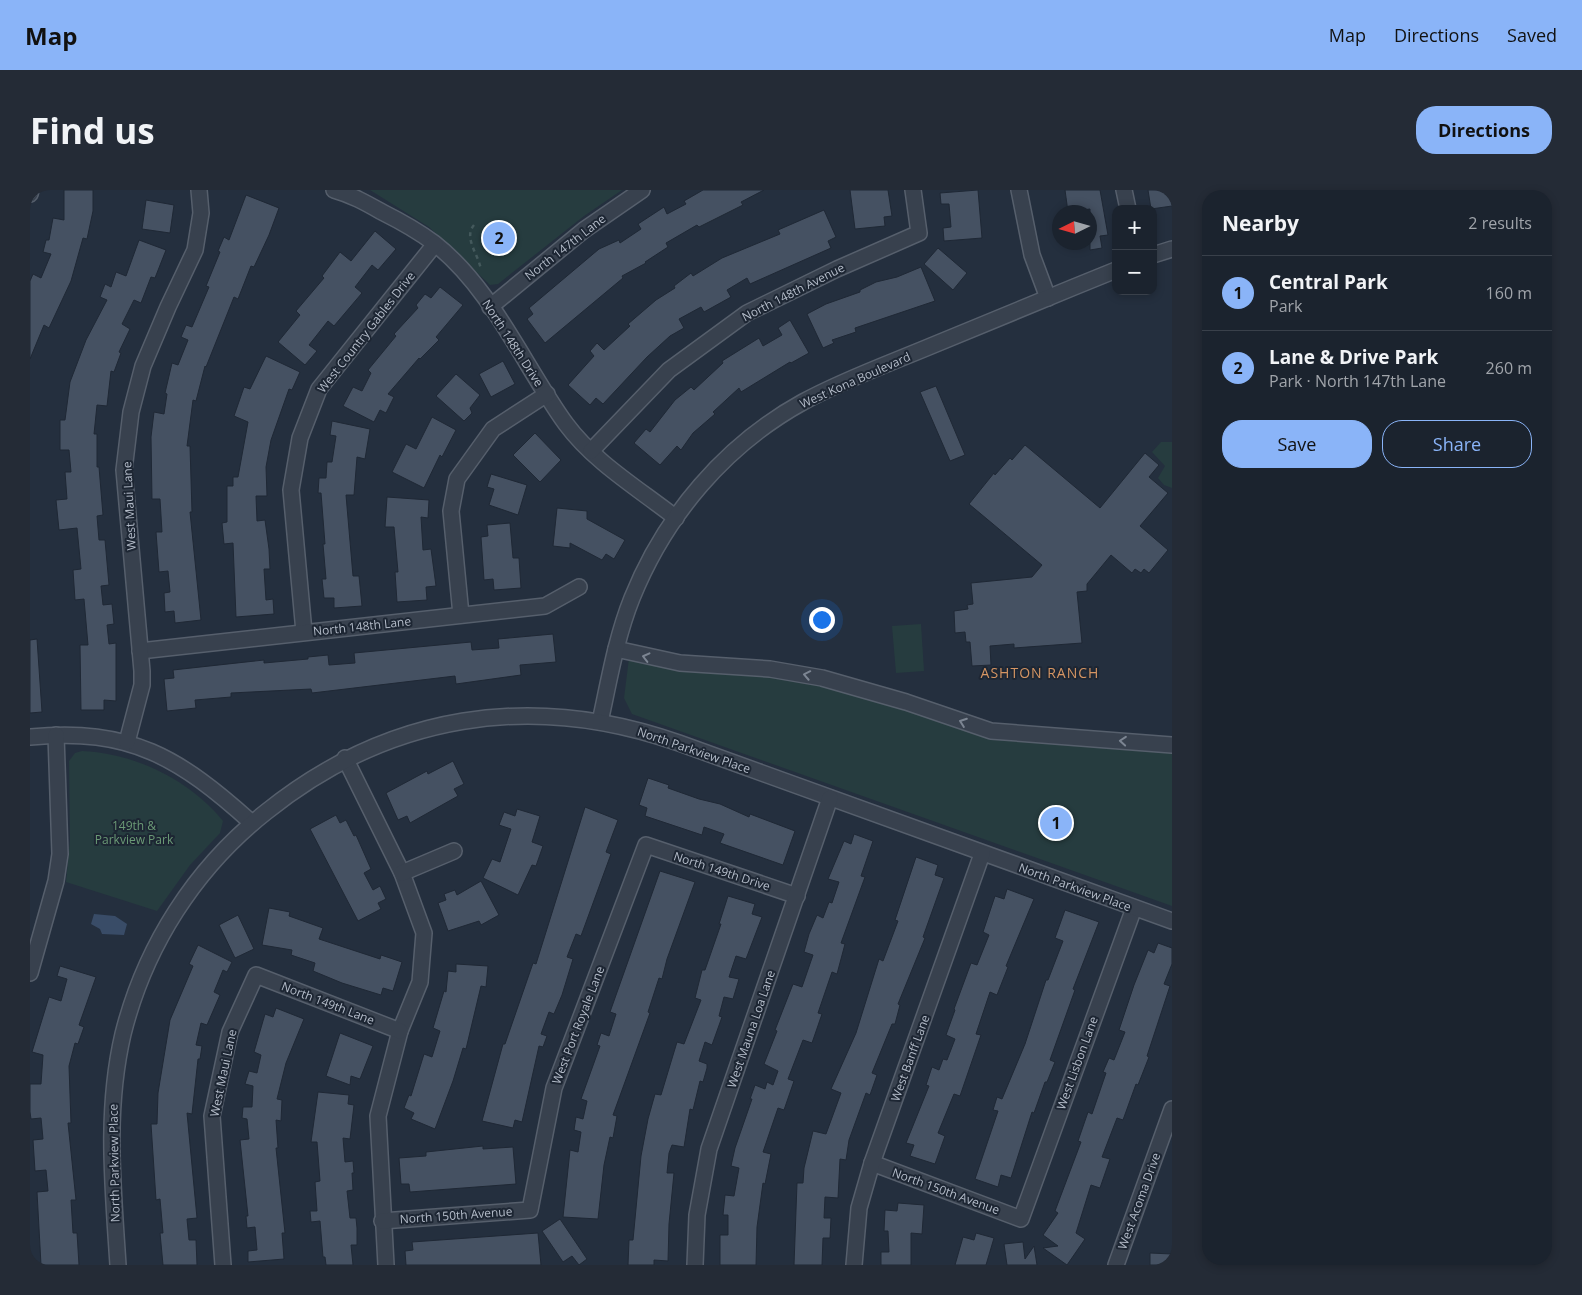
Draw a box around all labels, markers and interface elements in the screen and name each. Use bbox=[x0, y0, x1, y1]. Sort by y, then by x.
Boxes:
text: Map bbox=[25, 19, 77, 52]
text: Map bbox=[1329, 23, 1366, 47]
text: Directions bbox=[1394, 23, 1479, 47]
text: Saved bbox=[1507, 23, 1557, 47]
button: Directions bbox=[1416, 106, 1552, 154]
text: Find us bbox=[30, 107, 155, 154]
north arrow bbox=[1052, 205, 1097, 250]
map controls bbox=[1112, 205, 1157, 295]
button: + bbox=[1112, 205, 1157, 250]
text: Nearby bbox=[1222, 209, 1299, 237]
street label: North 147th Lane bbox=[521, 210, 609, 284]
text: 2 results bbox=[1468, 212, 1532, 234]
pin: 2 bbox=[483, 219, 515, 257]
button: − bbox=[1112, 250, 1157, 295]
street label: North 148th Avenue bbox=[739, 259, 847, 325]
street label: West Country Gables Drive bbox=[313, 268, 419, 396]
text: Central Park bbox=[1269, 269, 1388, 295]
text: 1 bbox=[1233, 282, 1243, 304]
text: 160 m bbox=[1486, 282, 1532, 304]
text: Park bbox=[1269, 295, 1302, 317]
street label: North 148th Drive bbox=[478, 296, 548, 390]
text: Lane & Drive Park bbox=[1269, 344, 1438, 370]
street label: West Kona Boulevard bbox=[797, 348, 913, 412]
text: 2 bbox=[1233, 357, 1243, 379]
text: 260 m bbox=[1486, 357, 1532, 379]
text: Park · North 147th Lane bbox=[1269, 370, 1446, 392]
button: Save bbox=[1222, 420, 1372, 468]
button: Share bbox=[1382, 420, 1532, 468]
street label: West Maui Lane bbox=[118, 461, 140, 551]
your location bbox=[809, 607, 835, 633]
street label: North 148th Lane bbox=[312, 612, 412, 640]
one-way arrow bbox=[642, 652, 651, 663]
district label: ASHTON RANCH bbox=[981, 663, 1099, 682]
one-way arrow bbox=[803, 671, 812, 681]
one-way arrow bbox=[959, 718, 968, 728]
street label: North Parkview Place bbox=[635, 723, 753, 777]
one-way arrow bbox=[1119, 736, 1127, 747]
pin: 1 bbox=[1040, 804, 1072, 842]
park label: 149th & Parkview Park bbox=[95, 817, 174, 848]
street label: North 149th Drive bbox=[672, 847, 773, 895]
street label: North Parkview Place bbox=[1016, 859, 1134, 915]
street label: West Port Royale Lane bbox=[548, 963, 608, 1086]
street label: West Mauna Loa Lane bbox=[723, 968, 779, 1090]
street label: North 149th Lane bbox=[279, 977, 377, 1029]
street label: West Banff Lane bbox=[886, 1012, 934, 1104]
street label: West Lisbon Lane bbox=[1052, 1014, 1102, 1112]
street label: West Maui Lane bbox=[205, 1027, 241, 1118]
street label: North Parkview Place bbox=[104, 1103, 124, 1222]
street label: West Acoma Drive bbox=[1114, 1150, 1164, 1252]
street label: North 150th Avenue bbox=[890, 1164, 1002, 1218]
street label: North 150th Avenue bbox=[399, 1203, 513, 1227]

